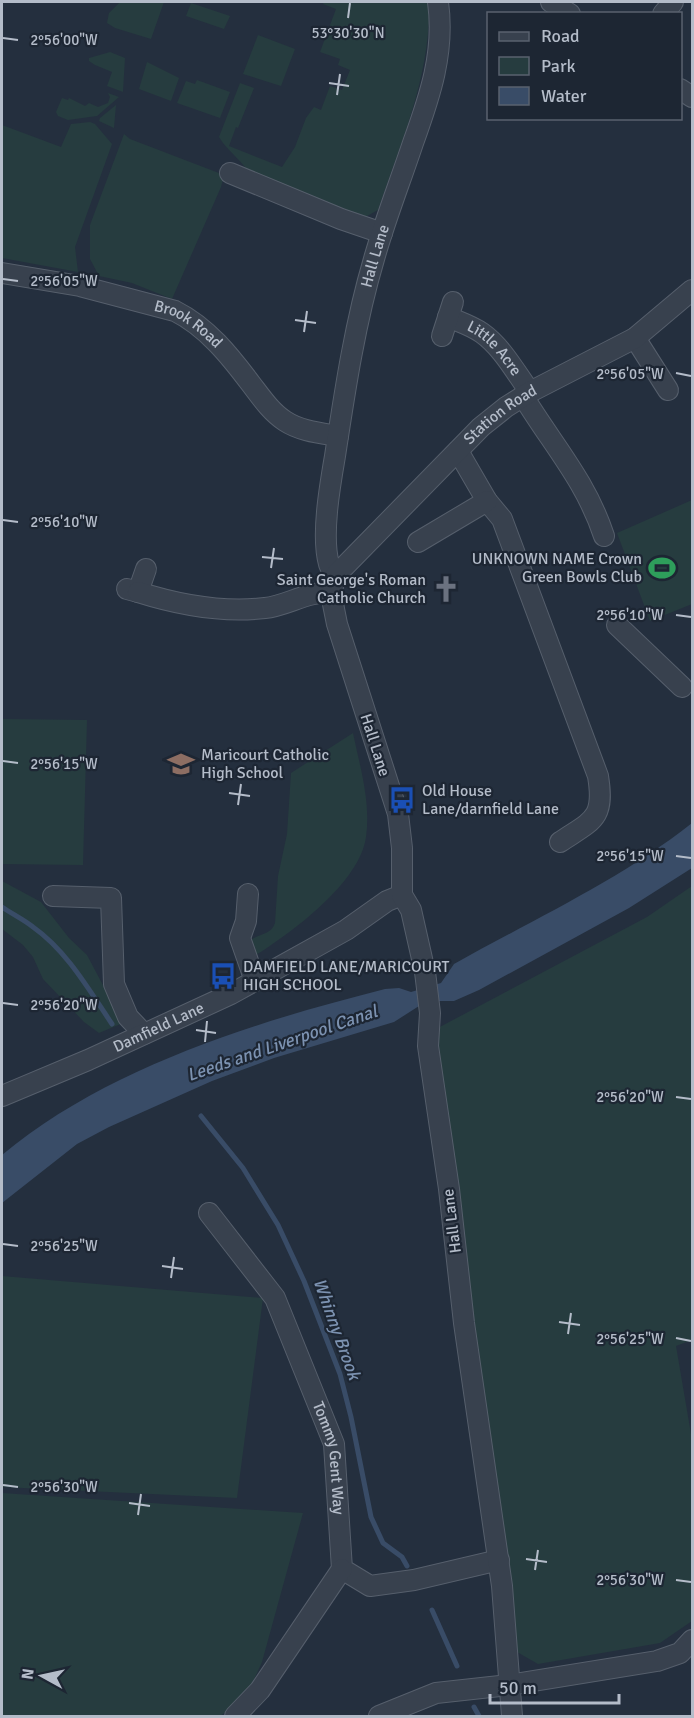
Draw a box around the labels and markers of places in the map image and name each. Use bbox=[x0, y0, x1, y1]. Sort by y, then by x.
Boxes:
place label: UNKNOWN NAME Crown Green Bowls Club bbox=[472, 549, 642, 587]
sports icon: UNKNOWN NAME Crown Green Bowls Club bbox=[647, 553, 677, 583]
place label: Saint George's Roman Catholic Church bbox=[277, 570, 426, 608]
church icon: Saint George's Roman Catholic Church bbox=[431, 574, 461, 604]
place label: Maricourt Catholic High School bbox=[201, 745, 329, 783]
school or university icon: Maricourt Catholic High School bbox=[166, 749, 196, 779]
place label: Old House Lane/darnfield Lane bbox=[422, 781, 559, 819]
bus stop icon: Old House Lane/darnfield Lane bbox=[387, 785, 417, 815]
place label: DAMFIELD LANE/MARICOURT HIGH SCHOOL bbox=[243, 957, 450, 995]
bus stop icon: DAMFIELD LANE/MARICOURT HIGH SCHOOL bbox=[208, 961, 238, 991]

